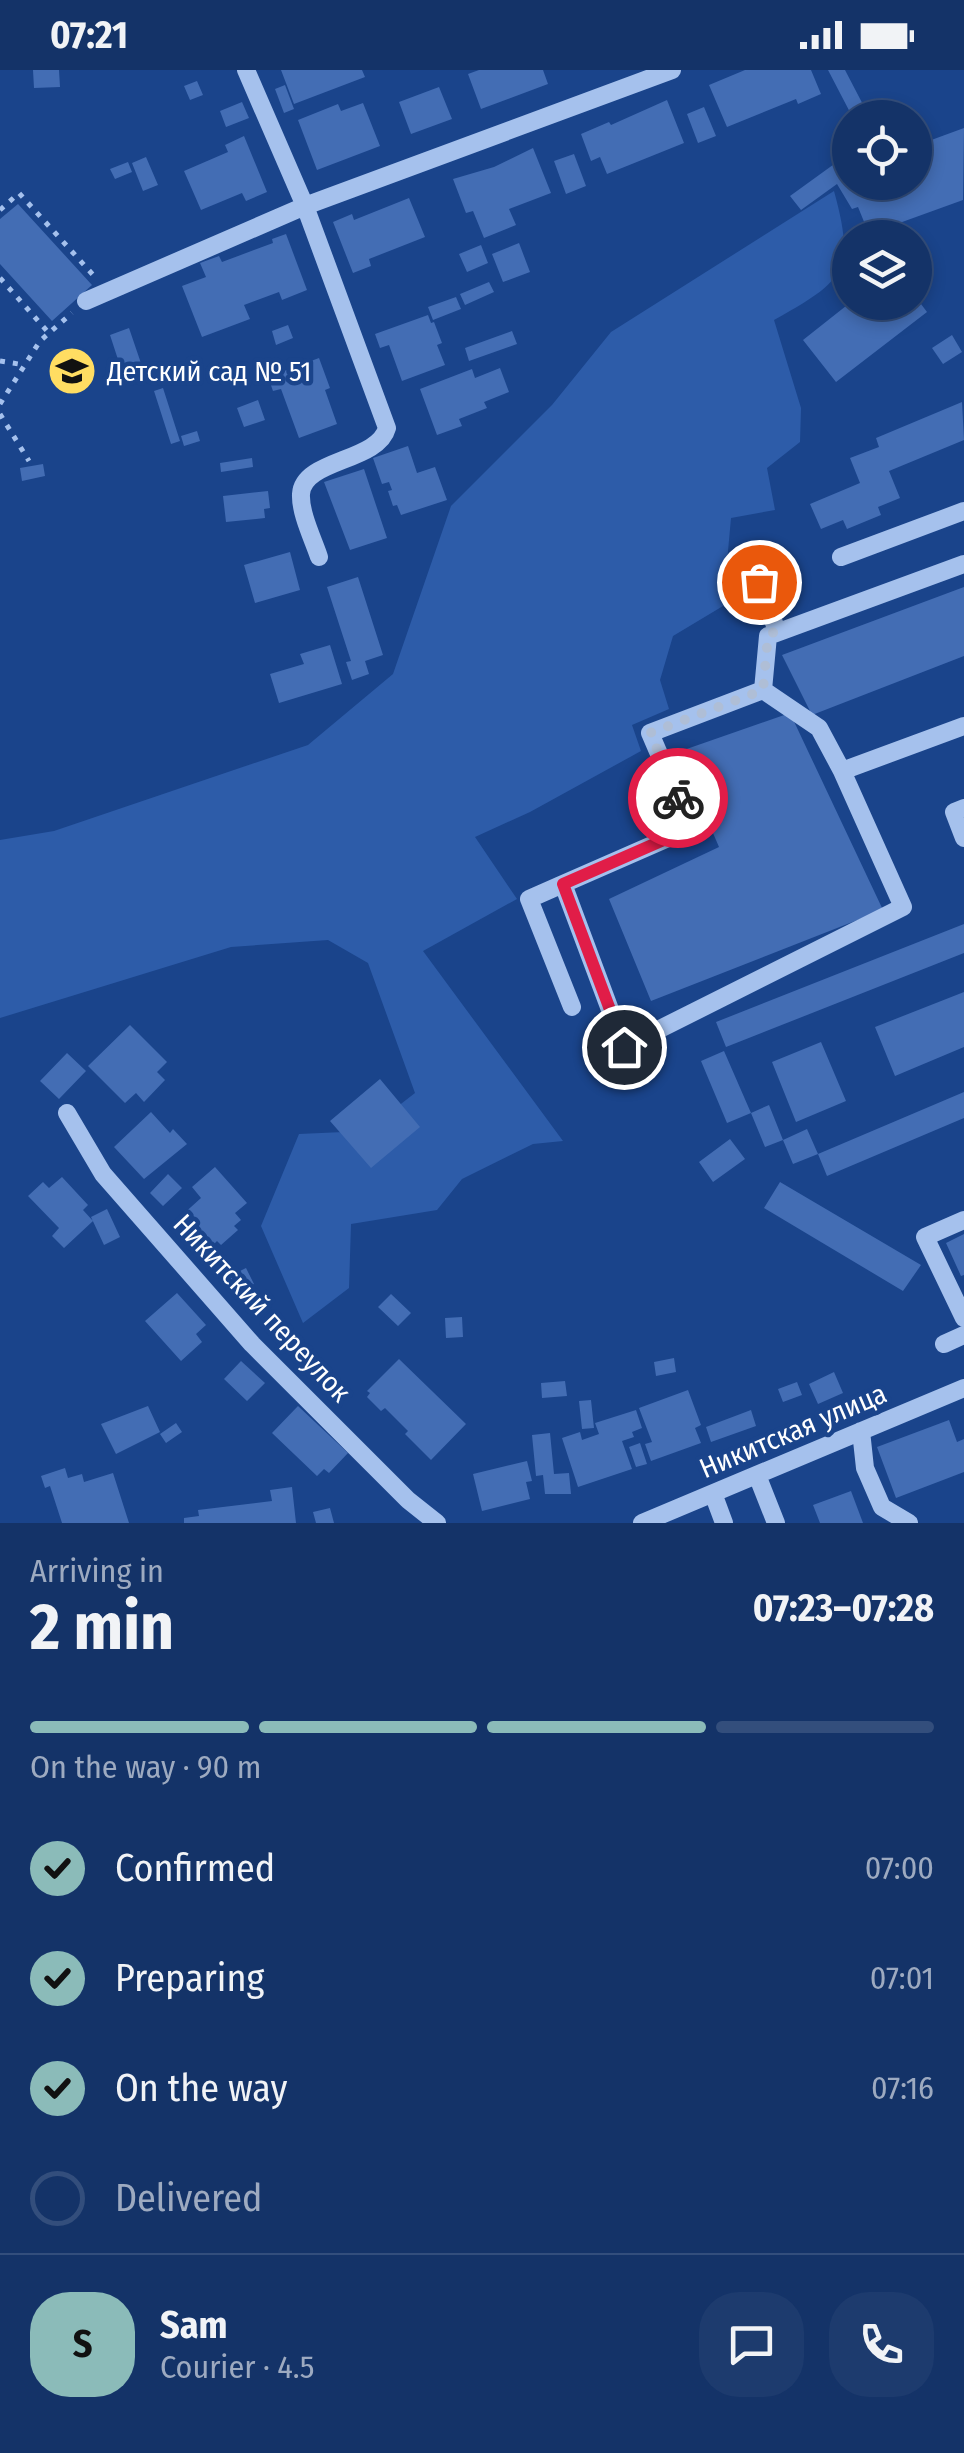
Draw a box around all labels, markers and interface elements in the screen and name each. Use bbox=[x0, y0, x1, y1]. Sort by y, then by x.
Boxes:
text: 07:21 bbox=[50, 12, 128, 58]
map controls bbox=[832, 100, 932, 320]
button: locate bbox=[832, 100, 932, 200]
button: layers bbox=[832, 220, 932, 320]
school or university icon: Детский сад № 51 bbox=[46, 345, 98, 397]
place label: Детский сад № 51 bbox=[106, 355, 311, 388]
pin bbox=[717, 540, 802, 625]
icon: bag bbox=[732, 555, 787, 610]
courier bbox=[628, 748, 728, 848]
icon: bike bbox=[651, 771, 706, 826]
pin bbox=[582, 1005, 667, 1090]
icon: home bbox=[597, 1020, 652, 1075]
street label: Никитский переулок bbox=[167, 1207, 357, 1409]
street label: Никитская улица bbox=[695, 1377, 891, 1485]
text: Arriving in bbox=[30, 1552, 164, 1590]
text: 07:23–07:28 bbox=[753, 1585, 934, 1631]
text: 2 min bbox=[30, 1588, 174, 1666]
text: On the way · 90 m bbox=[30, 1748, 261, 1786]
icon: check bbox=[30, 1841, 85, 1896]
text: Confirmed bbox=[115, 1845, 275, 1891]
text: 07:00 bbox=[865, 1849, 934, 1887]
icon: check bbox=[30, 1951, 85, 2006]
text: Preparing bbox=[115, 1955, 264, 2001]
text: 07:01 bbox=[870, 1959, 934, 1997]
icon: check bbox=[30, 2061, 85, 2116]
text: On the way bbox=[115, 2065, 287, 2111]
text: 07:16 bbox=[871, 2069, 934, 2107]
text: Delivered bbox=[115, 2175, 262, 2221]
button: chat bbox=[699, 2292, 804, 2397]
button: phone bbox=[829, 2292, 934, 2397]
text: Sam bbox=[160, 2302, 228, 2348]
text: S bbox=[73, 2321, 92, 2367]
text: Courier · 4.5 bbox=[160, 2348, 315, 2386]

